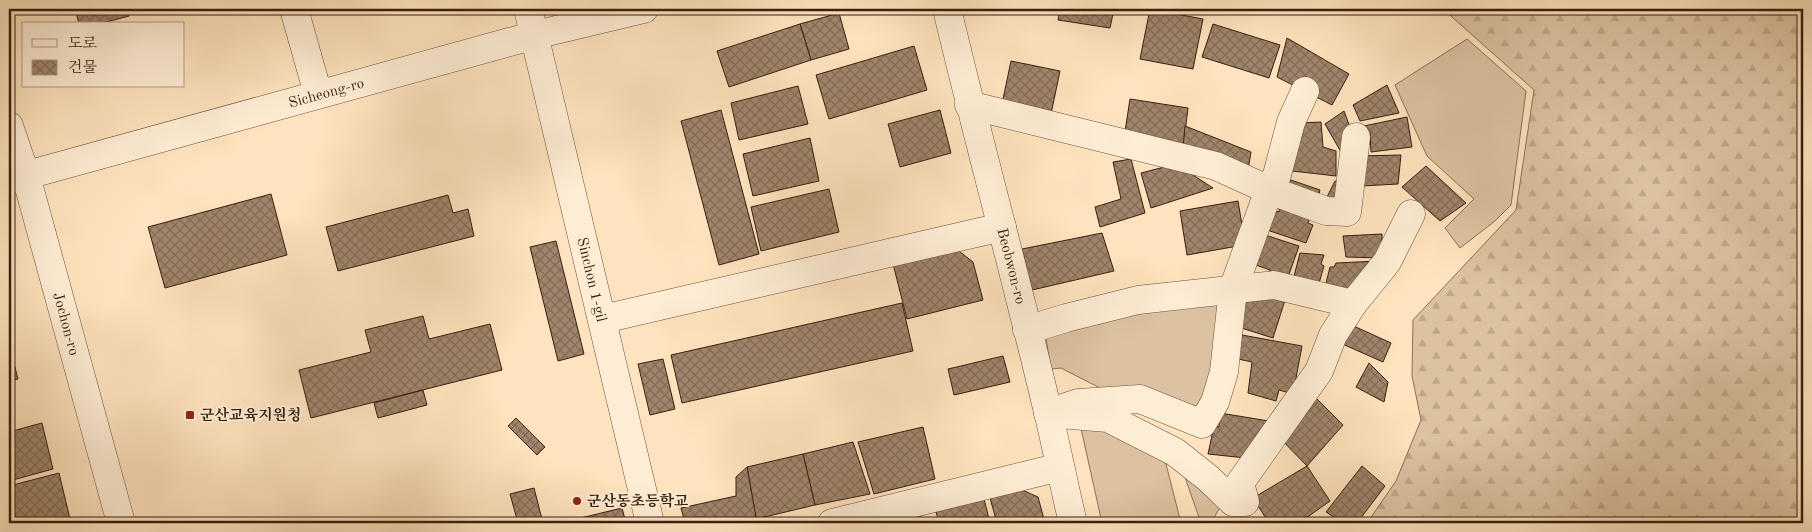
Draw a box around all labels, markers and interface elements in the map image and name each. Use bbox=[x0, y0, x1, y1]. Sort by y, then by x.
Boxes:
legend bbox=[22, 22, 185, 88]
text: 도로 bbox=[68, 36, 97, 52]
text: 건물 bbox=[68, 59, 97, 76]
street label: Sicheong-ro bbox=[287, 76, 366, 112]
street label: Beobwon-ro bbox=[993, 227, 1027, 306]
street label: Sinchon 1-gil bbox=[573, 236, 608, 324]
street label: Jochon-ro bbox=[49, 291, 81, 357]
place label: 군산교육지원청 bbox=[200, 406, 301, 424]
marker: 군산교육지원청 bbox=[184, 409, 196, 421]
place label: 군산동초등학교 bbox=[587, 492, 689, 510]
marker: 군산동초등학교 bbox=[571, 495, 583, 507]

